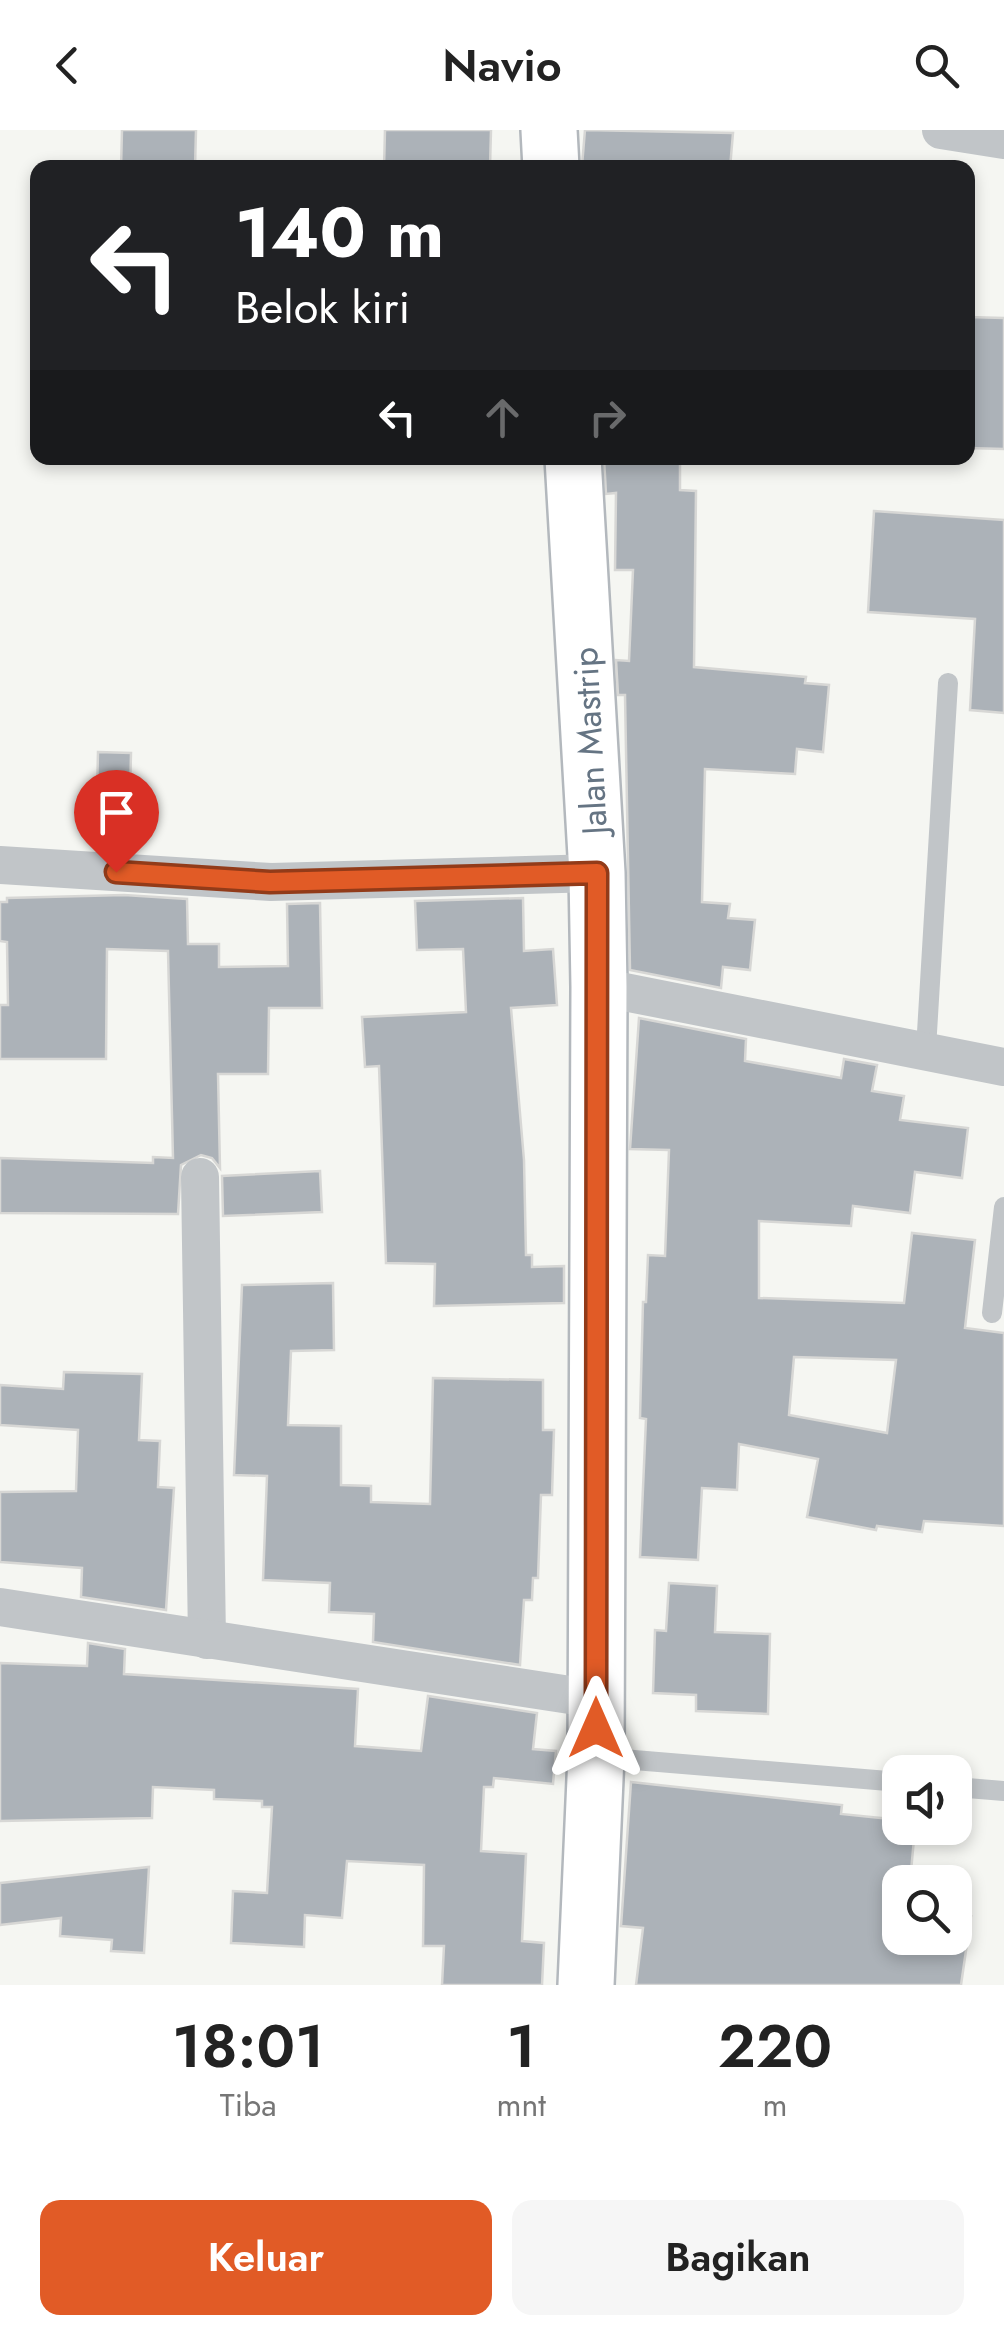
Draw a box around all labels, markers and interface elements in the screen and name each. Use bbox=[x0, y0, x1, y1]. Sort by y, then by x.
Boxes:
text: Navio bbox=[442, 33, 562, 98]
icon: back bbox=[40, 38, 95, 93]
icon: search bbox=[909, 38, 964, 93]
text: 140 m bbox=[235, 182, 444, 283]
icon: left bbox=[70, 200, 200, 330]
text: Belok kiri bbox=[235, 275, 410, 340]
icon: left bbox=[370, 390, 425, 445]
icon: ahead bbox=[475, 390, 530, 445]
icon: right bbox=[580, 390, 635, 445]
street label: Jalan Mastrip bbox=[560, 646, 620, 840]
pin bbox=[74, 770, 159, 873]
icon: arrive bbox=[89, 785, 144, 840]
position arrow bbox=[544, 1676, 648, 1780]
map controls bbox=[882, 1755, 972, 1955]
button: sound bbox=[882, 1755, 972, 1845]
button: search bbox=[882, 1865, 972, 1955]
text: 18:01 bbox=[172, 2003, 325, 2090]
text: 1 bbox=[506, 2003, 536, 2090]
text: 220 bbox=[718, 2003, 832, 2090]
text: Tiba bbox=[220, 2082, 277, 2128]
text: mnt bbox=[497, 2082, 546, 2128]
text: m bbox=[762, 2082, 787, 2128]
button: Keluar bbox=[40, 2200, 492, 2315]
button: Bagikan bbox=[512, 2200, 964, 2315]

